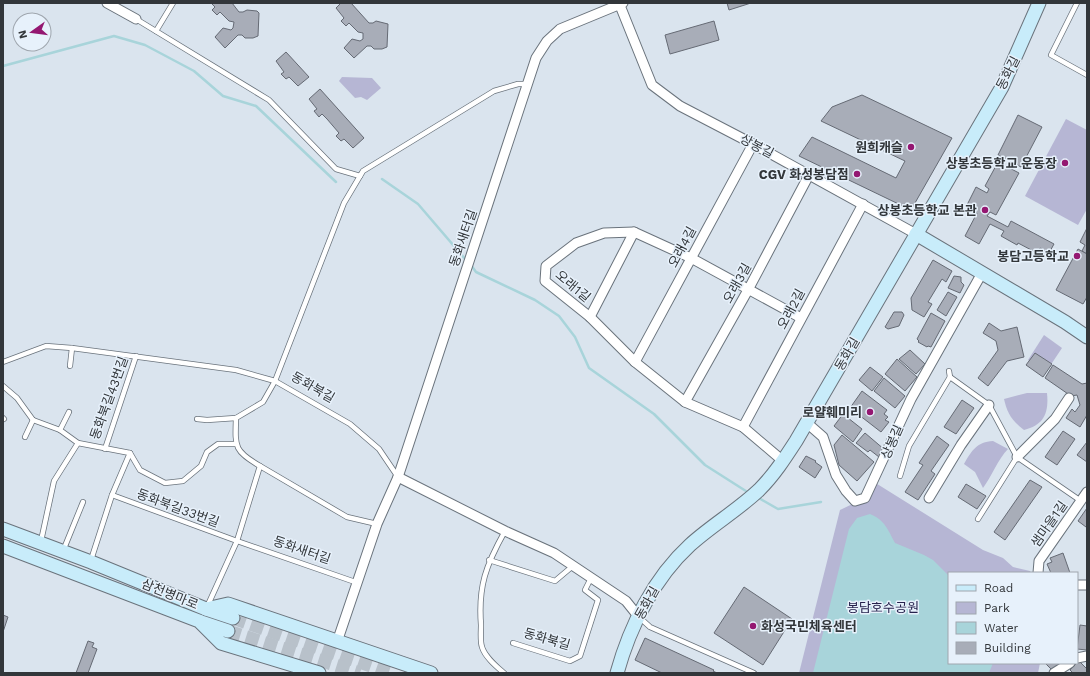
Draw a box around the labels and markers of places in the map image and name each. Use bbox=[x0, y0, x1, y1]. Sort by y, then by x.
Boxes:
place label: 원희캐슬 bbox=[855, 140, 903, 155]
marker: 원희캐슬 bbox=[906, 142, 916, 152]
place label: 상봉초등학교 운동장 bbox=[946, 156, 1057, 171]
marker: 상봉초등학교 운동장 bbox=[1060, 158, 1070, 168]
place label: CGV 화성봉담점 bbox=[759, 167, 849, 182]
marker: CGV 화성봉담점 bbox=[852, 169, 862, 179]
place label: 상봉초등학교 본관 bbox=[878, 203, 977, 218]
marker: 상봉초등학교 본관 bbox=[980, 205, 990, 215]
place label: 봉담고등학교 bbox=[997, 249, 1069, 264]
marker: 봉담고등학교 bbox=[1072, 251, 1082, 261]
place label: 로얄훼미리 bbox=[802, 405, 862, 420]
marker: 로얄훼미리 bbox=[865, 407, 875, 417]
place label: 화성국민체육센터 bbox=[761, 619, 857, 634]
marker: 화성국민체육센터 bbox=[748, 621, 758, 631]

